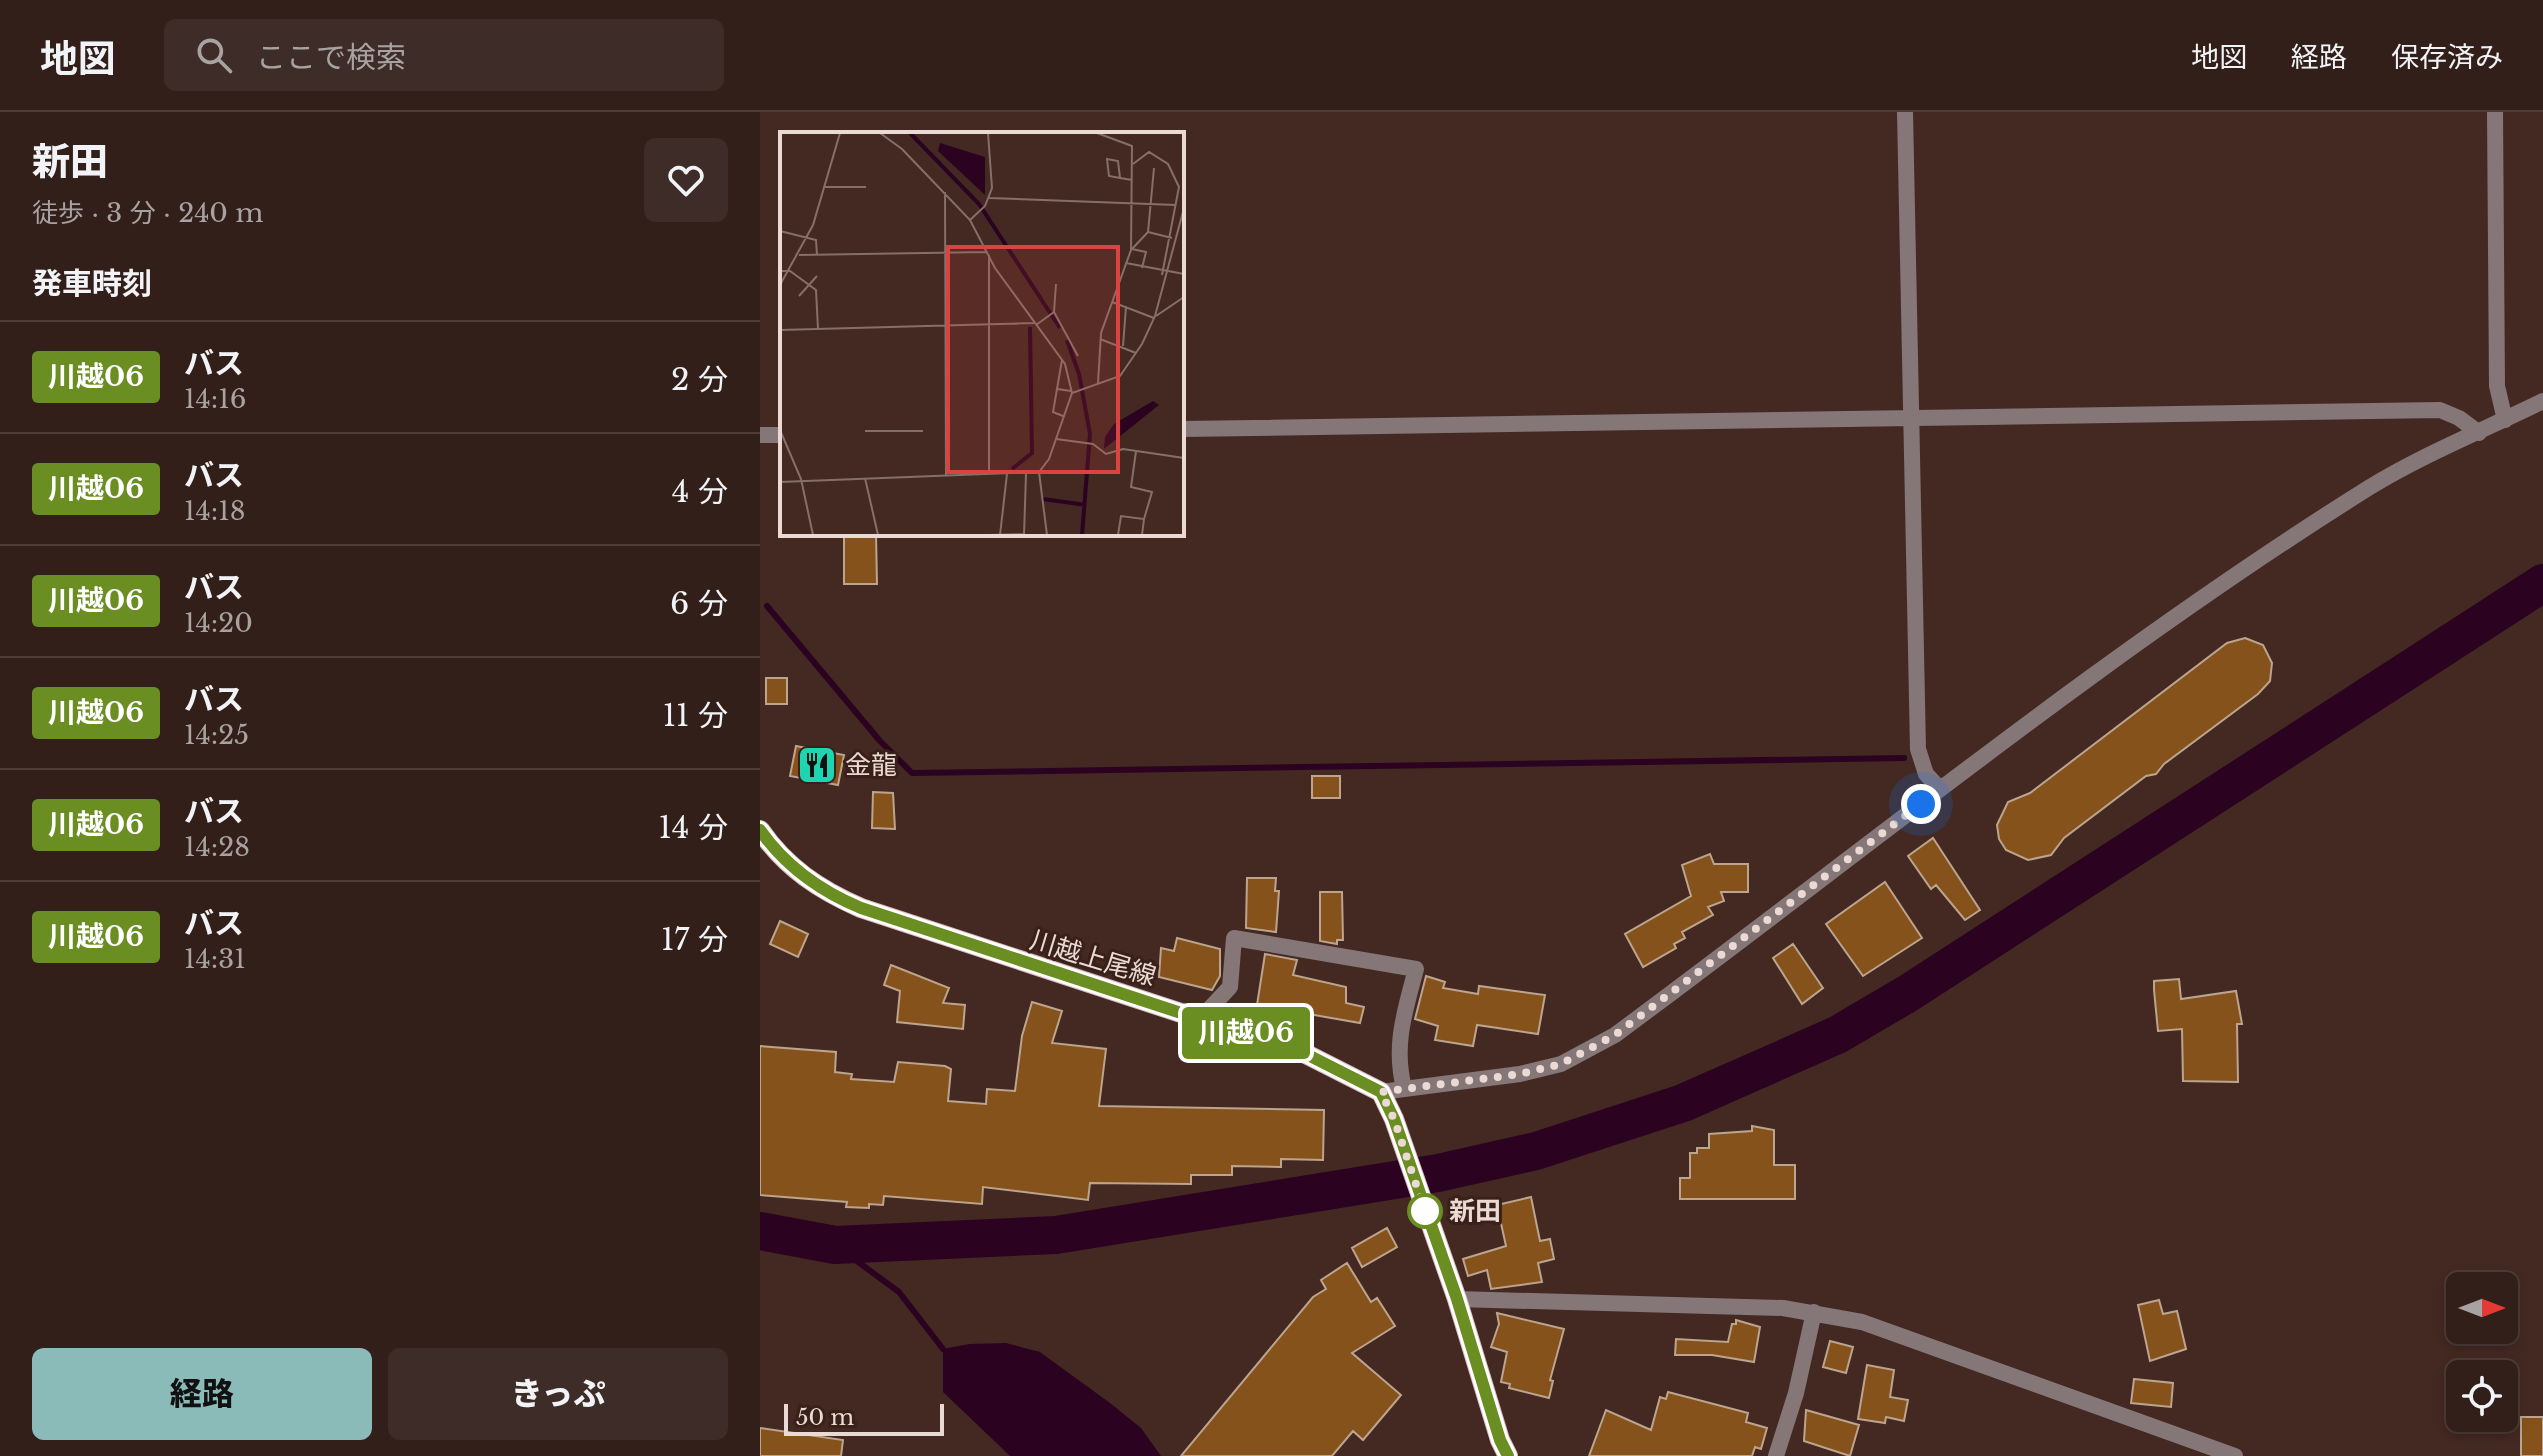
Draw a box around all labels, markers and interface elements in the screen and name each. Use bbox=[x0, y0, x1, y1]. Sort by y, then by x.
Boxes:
search box bbox=[164, 19, 724, 91]
icon: search bbox=[192, 33, 236, 77]
text: 地図 bbox=[40, 35, 116, 82]
text: ここで検索 bbox=[256, 39, 406, 76]
text: 地図 bbox=[2191, 40, 2247, 75]
text: 経路 bbox=[2291, 40, 2347, 75]
text: 保存済み bbox=[2391, 40, 2503, 75]
inset map bbox=[780, 132, 1184, 536]
text: 新田 bbox=[32, 138, 108, 185]
button: heart bbox=[644, 138, 728, 222]
text: 徒歩 · 3 分 · 240 m bbox=[32, 197, 263, 229]
text: 発車時刻 bbox=[32, 265, 152, 302]
text: バス bbox=[184, 345, 244, 382]
text: 川越06 bbox=[48, 359, 144, 394]
text: 2 分 bbox=[671, 361, 728, 398]
text: 14:16 bbox=[184, 383, 247, 415]
text: バス bbox=[184, 457, 244, 494]
text: 川越06 bbox=[48, 471, 144, 506]
text: 4 分 bbox=[672, 473, 728, 510]
text: 14:18 bbox=[184, 495, 246, 527]
text: バス bbox=[184, 569, 244, 606]
text: 川越06 bbox=[48, 583, 144, 618]
text: 6 分 bbox=[670, 585, 728, 622]
text: 14:20 bbox=[184, 607, 253, 639]
text: バス bbox=[184, 681, 244, 718]
text: 川越06 bbox=[48, 695, 144, 730]
text: 11 分 bbox=[663, 697, 728, 734]
text: 14:25 bbox=[184, 719, 249, 751]
restaurant icon: 金龍 bbox=[796, 744, 838, 786]
place label: 金龍 bbox=[845, 749, 897, 781]
your location bbox=[1901, 784, 1941, 824]
text: バス bbox=[184, 793, 244, 830]
text: 川越06 bbox=[48, 807, 144, 842]
text: 14 分 bbox=[658, 809, 728, 846]
text: 14:28 bbox=[184, 831, 250, 863]
text: バス bbox=[184, 905, 244, 942]
text: 川越06 bbox=[48, 919, 144, 954]
text: 17 分 bbox=[661, 921, 728, 958]
street label: 川越上尾線 bbox=[1026, 924, 1160, 992]
text: 14:31 bbox=[184, 943, 246, 975]
line badge: 川越06 bbox=[1190, 1007, 1302, 1059]
text: 川越06 bbox=[1198, 1015, 1294, 1050]
marker: 新田 bbox=[1408, 1194, 1442, 1228]
place label: 新田 bbox=[1449, 1195, 1501, 1227]
north arrow bbox=[2446, 1272, 2518, 1344]
map controls bbox=[2446, 1272, 2518, 1432]
button: 経路 bbox=[32, 1348, 372, 1440]
button: きっぷ bbox=[388, 1348, 728, 1440]
button: locate bbox=[2446, 1360, 2518, 1432]
scale bar bbox=[784, 1400, 944, 1436]
text: 50 m bbox=[796, 1404, 854, 1431]

